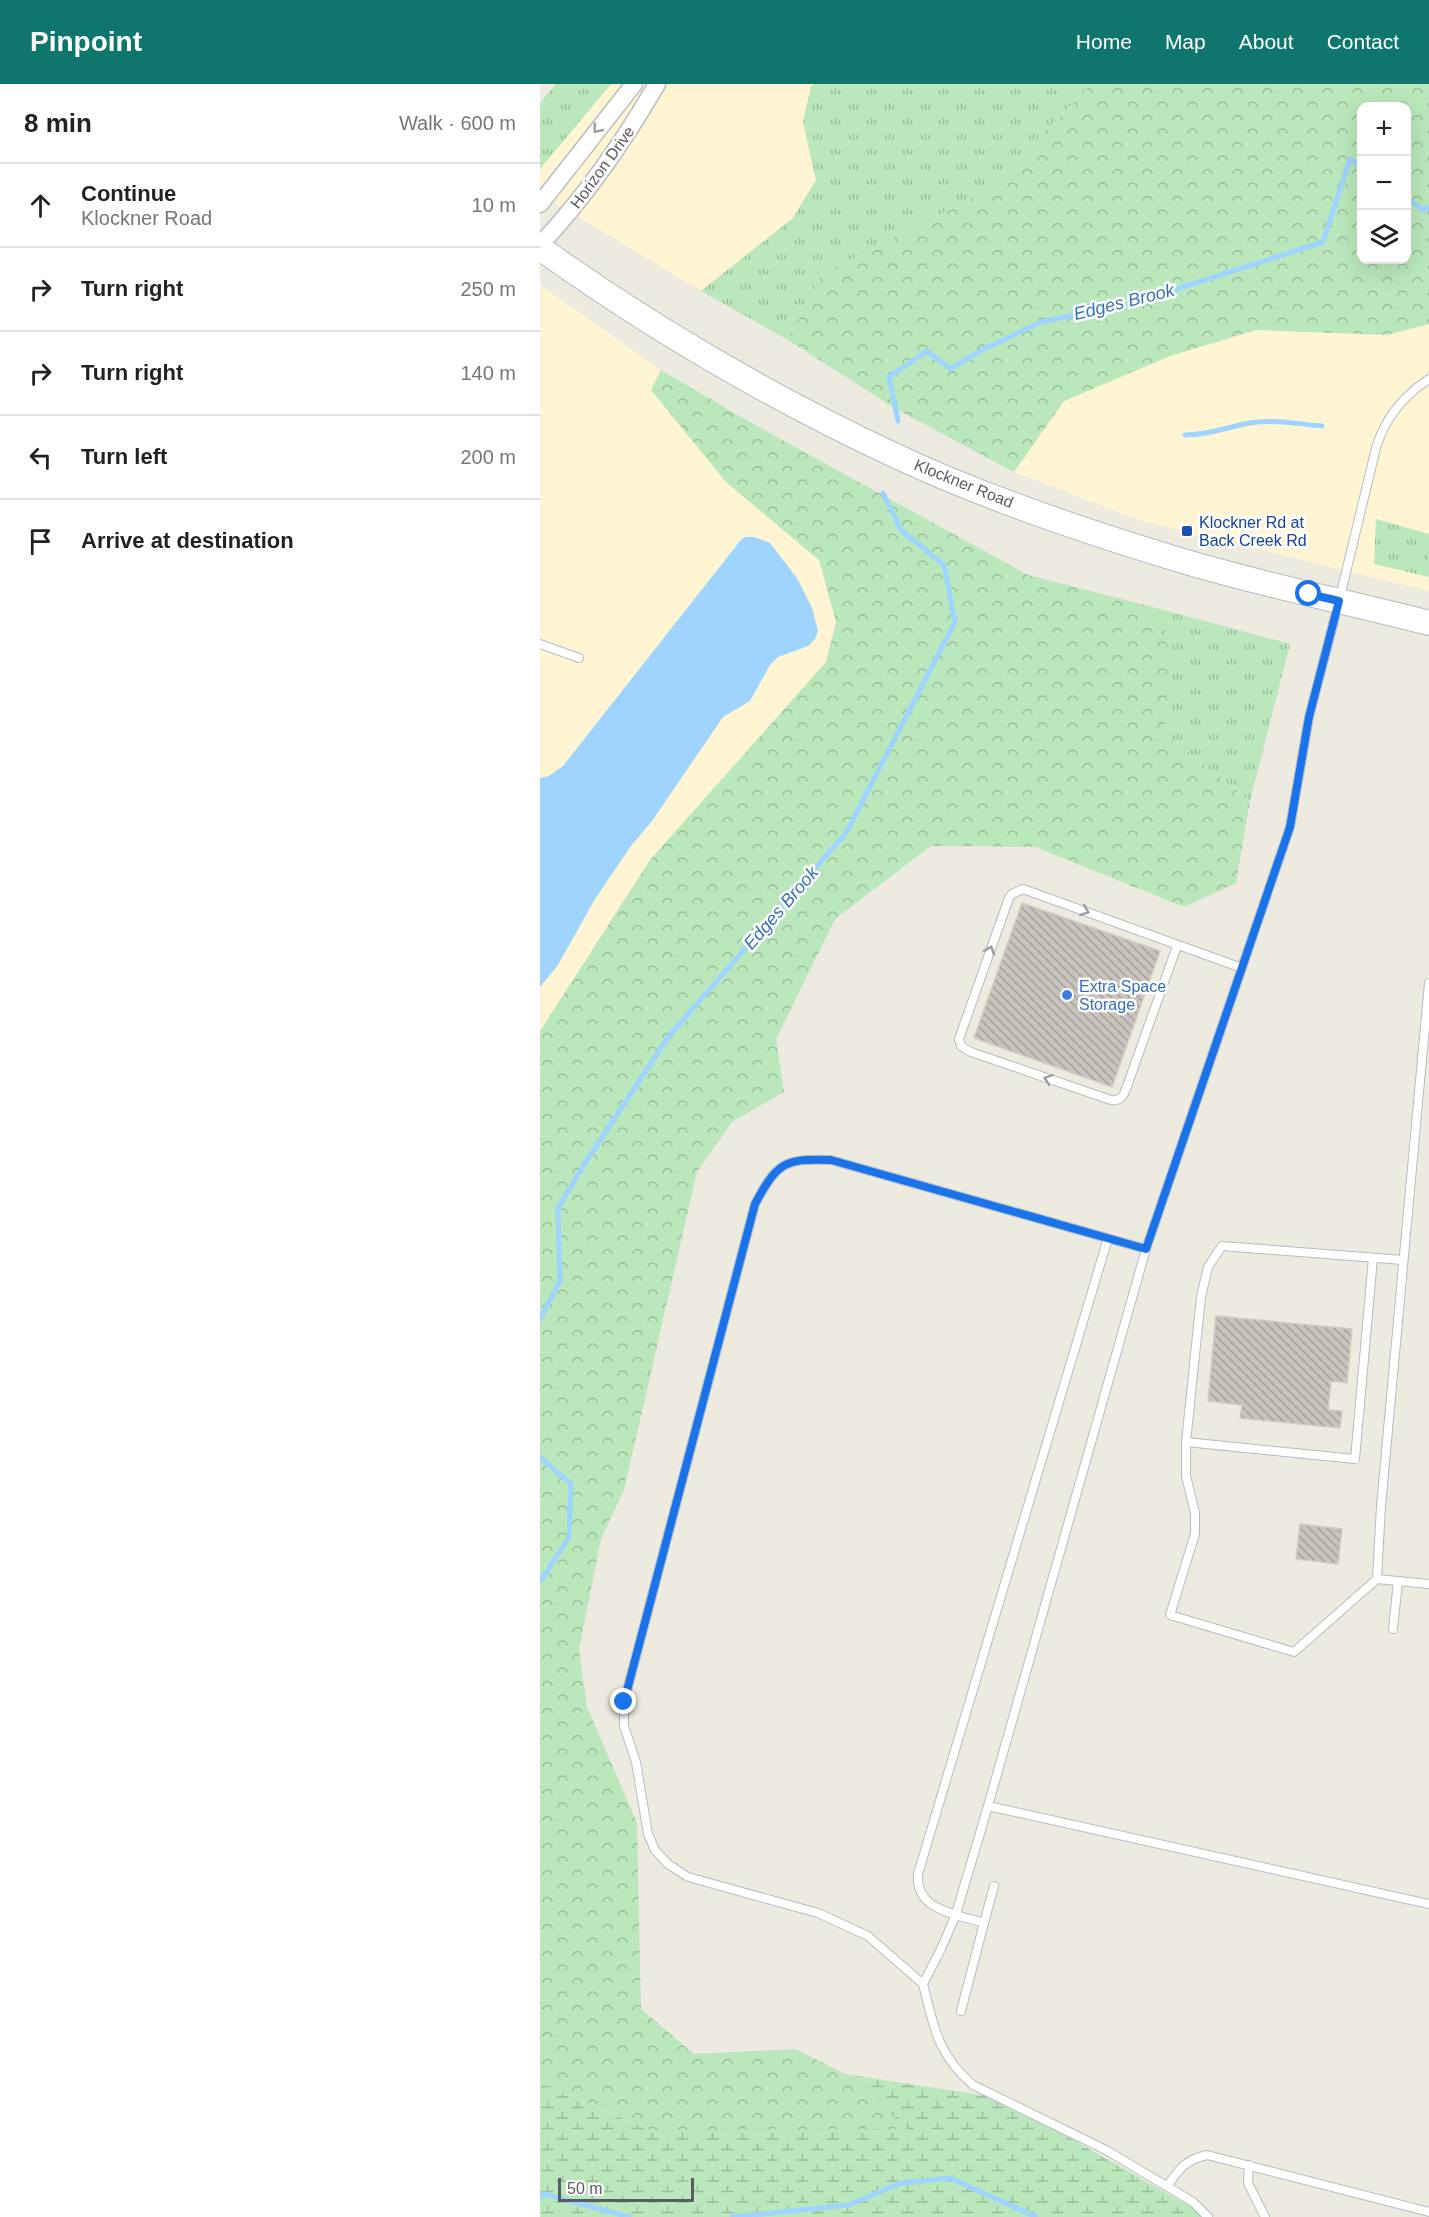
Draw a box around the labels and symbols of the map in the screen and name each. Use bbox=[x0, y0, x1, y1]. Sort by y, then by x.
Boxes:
one-way arrow bbox=[593, 122, 604, 133]
street label: Horizon Drive bbox=[567, 123, 638, 211]
water label: Edges Brook bbox=[1072, 280, 1177, 324]
street label: Klockner Road bbox=[912, 456, 1016, 511]
place label: Klockner Rd at Back Creek Rd bbox=[1199, 514, 1307, 549]
marker: Klockner Rd at Back Creek Rd bbox=[1180, 524, 1194, 538]
route start bbox=[1295, 580, 1321, 606]
water label: Edges Brook bbox=[740, 862, 823, 953]
one-way arrow bbox=[1079, 904, 1090, 916]
one-way arrow bbox=[983, 945, 996, 956]
place label: Extra Space Storage bbox=[1079, 978, 1166, 1013]
marker: Extra Space Storage bbox=[1060, 988, 1074, 1002]
one-way arrow bbox=[1043, 1073, 1054, 1086]
route end bbox=[610, 1688, 636, 1714]
scale bar bbox=[558, 2175, 694, 2202]

